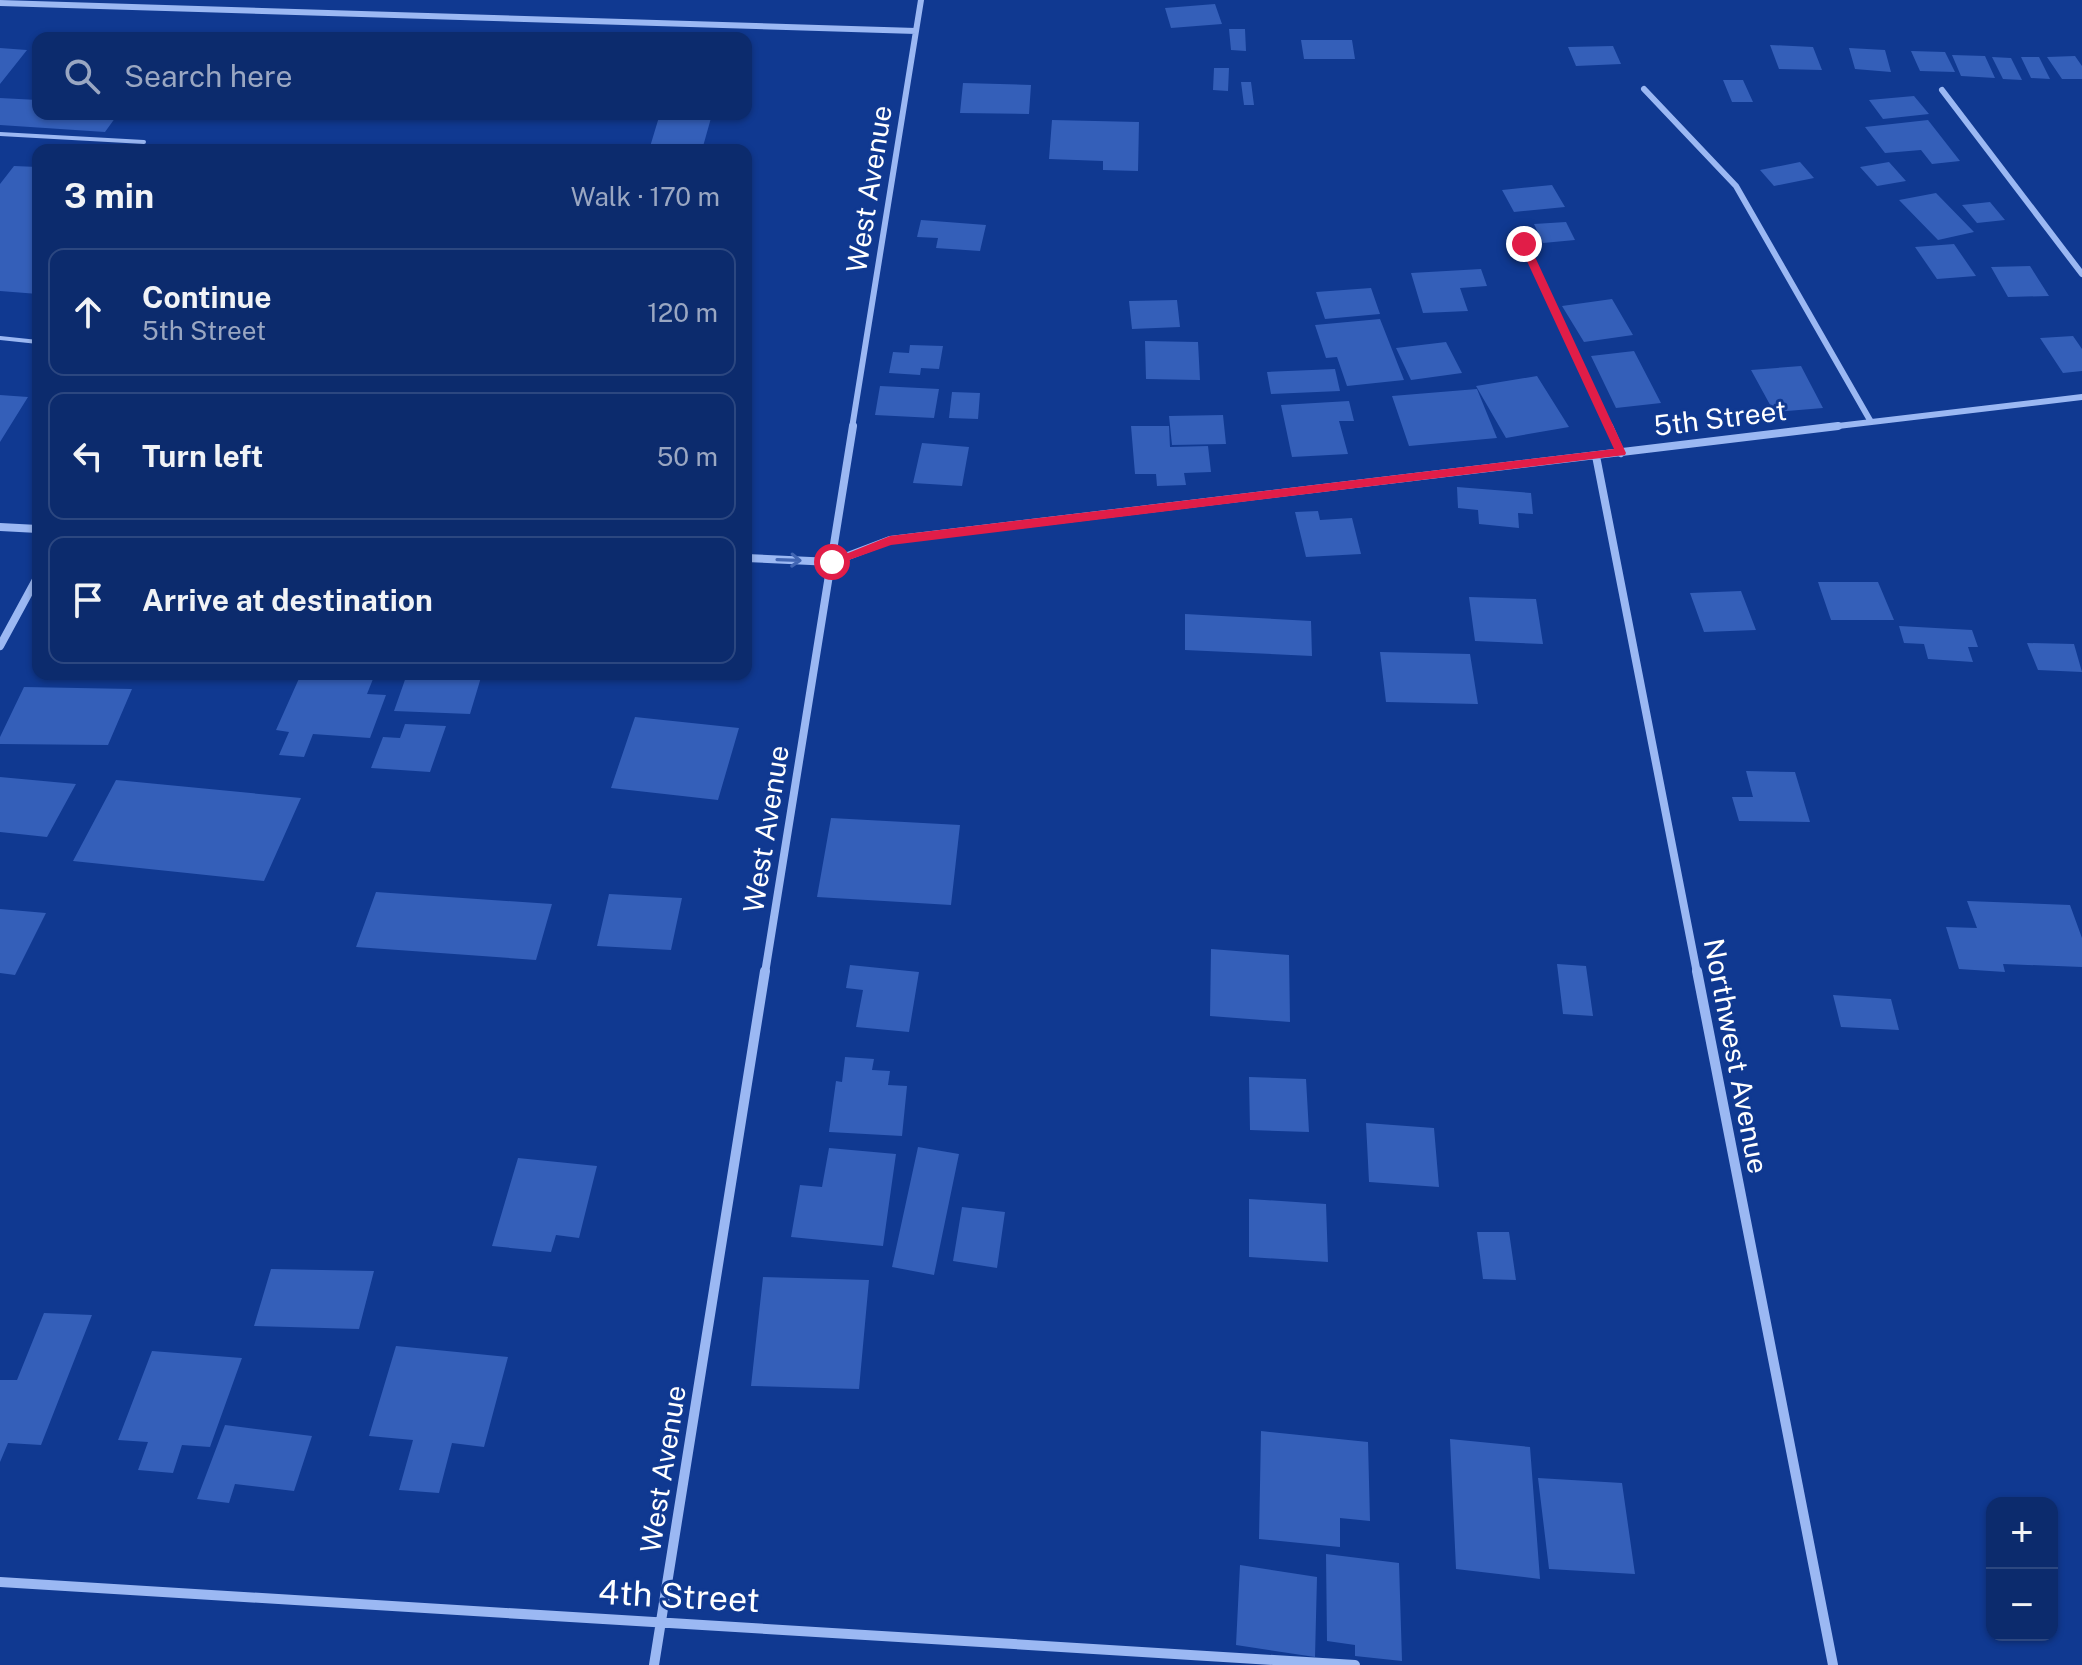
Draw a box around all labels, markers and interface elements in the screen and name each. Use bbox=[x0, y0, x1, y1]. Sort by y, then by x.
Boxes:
search box bbox=[32, 32, 752, 120]
icon: search bbox=[60, 54, 104, 98]
text: Search here bbox=[124, 58, 292, 94]
street label: West Avenue bbox=[839, 103, 898, 275]
text: 3 min bbox=[64, 176, 154, 216]
text: Walk · 170 m bbox=[571, 181, 720, 212]
route end bbox=[1506, 226, 1542, 262]
text: Continue bbox=[142, 279, 272, 315]
icon: ahead bbox=[66, 290, 110, 334]
text: 120 m bbox=[647, 297, 718, 328]
text: 5th Street bbox=[142, 315, 266, 346]
street label: 5th Street bbox=[1652, 393, 1788, 442]
icon: left bbox=[66, 434, 110, 478]
text: Turn left bbox=[142, 438, 263, 474]
text: 50 m bbox=[657, 441, 718, 472]
route start bbox=[814, 544, 850, 580]
one-way arrow bbox=[775, 552, 802, 567]
icon: arrive bbox=[66, 578, 110, 622]
text: Arrive at destination bbox=[142, 582, 433, 618]
street label: West Avenue bbox=[736, 743, 795, 915]
street label: Northwest Avenue bbox=[1698, 935, 1775, 1176]
street label: West Avenue bbox=[633, 1383, 692, 1555]
map controls bbox=[1986, 1497, 2058, 1641]
button: + bbox=[1986, 1497, 2058, 1569]
button: − bbox=[1986, 1569, 2058, 1641]
street label: 4th Street bbox=[597, 1572, 761, 1620]

